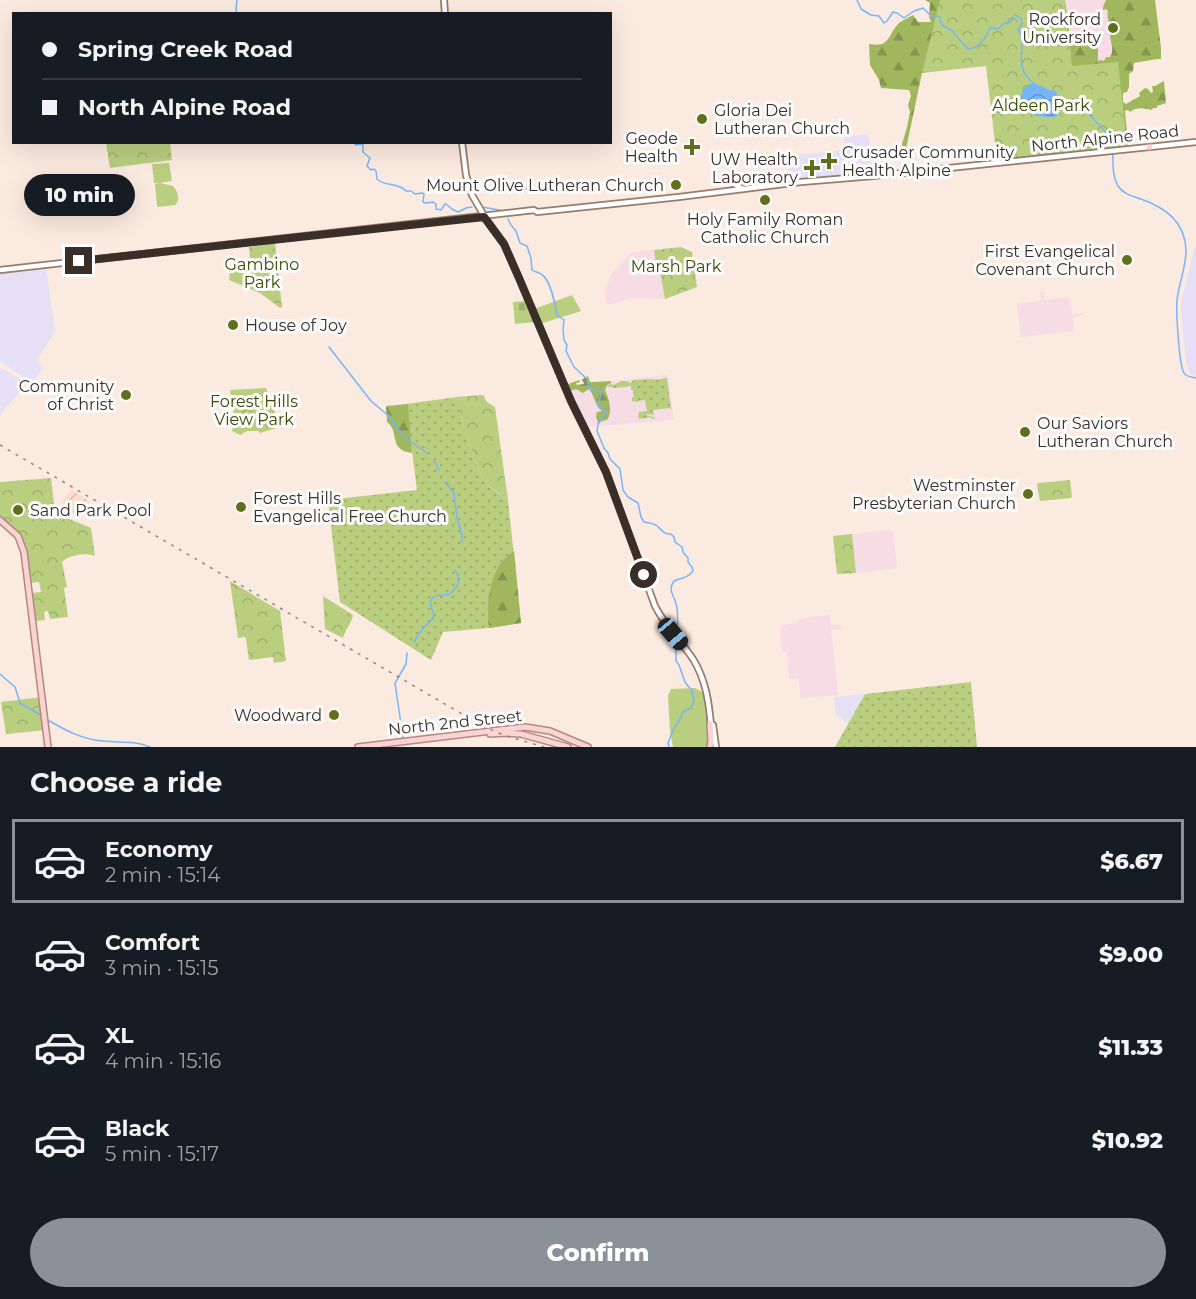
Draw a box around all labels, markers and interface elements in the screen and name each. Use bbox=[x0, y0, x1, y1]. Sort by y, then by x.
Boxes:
place label: Rockford University bbox=[1022, 10, 1101, 47]
marker: Rockford University bbox=[1106, 21, 1120, 35]
text: Spring Creek Road bbox=[78, 36, 293, 63]
text: North Alpine Road bbox=[78, 94, 291, 121]
park label: Aldeen Park bbox=[992, 96, 1090, 115]
place label: Gloria Dei Lutheran Church bbox=[714, 101, 850, 138]
marker: Gloria Dei Lutheran Church bbox=[695, 112, 709, 126]
street label: North Alpine Road bbox=[1030, 121, 1180, 156]
place label: Geode Health bbox=[625, 129, 678, 166]
marker: Geode Health bbox=[683, 138, 701, 156]
place label: Crusader Community Health Alpine bbox=[842, 143, 1015, 180]
place label: UW Health Laboratory bbox=[710, 150, 798, 187]
marker: Crusader Community Health Alpine bbox=[820, 152, 838, 170]
marker: UW Health Laboratory bbox=[803, 159, 821, 177]
callout: 10 min bbox=[23, 174, 134, 216]
place label: Mount Olive Lutheran Church bbox=[426, 176, 664, 195]
marker: Mount Olive Lutheran Church bbox=[669, 178, 683, 192]
text: 10 min bbox=[45, 183, 114, 207]
marker: Holy Family Roman Catholic Church bbox=[758, 193, 772, 207]
place label: Holy Family Roman Catholic Church bbox=[687, 210, 843, 247]
place label: First Evangelical Covenant Church bbox=[976, 242, 1115, 279]
route end bbox=[65, 247, 92, 274]
marker: First Evangelical Covenant Church bbox=[1120, 253, 1134, 267]
park label: Gambino Park bbox=[225, 255, 299, 292]
park label: Marsh Park bbox=[631, 257, 722, 276]
place label: House of Joy bbox=[245, 316, 347, 335]
marker: House of Joy bbox=[226, 318, 240, 332]
place label: Community of Christ bbox=[19, 377, 114, 414]
marker: Community of Christ bbox=[119, 388, 133, 402]
park label: Forest Hills View Park bbox=[210, 392, 298, 429]
place label: Our Saviors Lutheran Church bbox=[1037, 414, 1173, 451]
marker: Our Saviors Lutheran Church bbox=[1018, 425, 1032, 439]
place label: Westminster Presbyterian Church bbox=[852, 476, 1016, 513]
marker: Westminster Presbyterian Church bbox=[1021, 487, 1035, 501]
place label: Forest Hills Evangelical Free Church bbox=[253, 489, 447, 526]
marker: Forest Hills Evangelical Free Church bbox=[234, 500, 248, 514]
place label: Sand Park Pool bbox=[30, 501, 152, 520]
marker: Sand Park Pool bbox=[11, 503, 25, 517]
route start bbox=[630, 561, 657, 588]
car bbox=[655, 614, 691, 654]
place label: Woodward bbox=[234, 706, 322, 725]
street label: North 2nd Street bbox=[387, 706, 523, 739]
marker: Woodward bbox=[327, 708, 341, 722]
text: Choose a ride bbox=[30, 766, 222, 799]
icon: car bbox=[33, 834, 87, 888]
text: Economy bbox=[105, 836, 213, 863]
text: $6.67 bbox=[1100, 848, 1163, 875]
text: 2 min · 15:14 bbox=[105, 863, 220, 887]
icon: car bbox=[33, 927, 87, 981]
text: Comfort bbox=[105, 929, 200, 956]
text: $9.00 bbox=[1099, 941, 1163, 968]
text: 3 min · 15:15 bbox=[105, 956, 218, 980]
icon: car bbox=[33, 1020, 87, 1074]
text: XL bbox=[105, 1022, 134, 1049]
text: $11.33 bbox=[1098, 1034, 1163, 1061]
text: 4 min · 15:16 bbox=[105, 1049, 221, 1073]
icon: car bbox=[33, 1113, 87, 1167]
text: Black bbox=[105, 1115, 169, 1142]
text: $10.92 bbox=[1092, 1127, 1163, 1154]
text: 5 min · 15:17 bbox=[105, 1142, 219, 1166]
button: Confirm bbox=[30, 1218, 1166, 1287]

